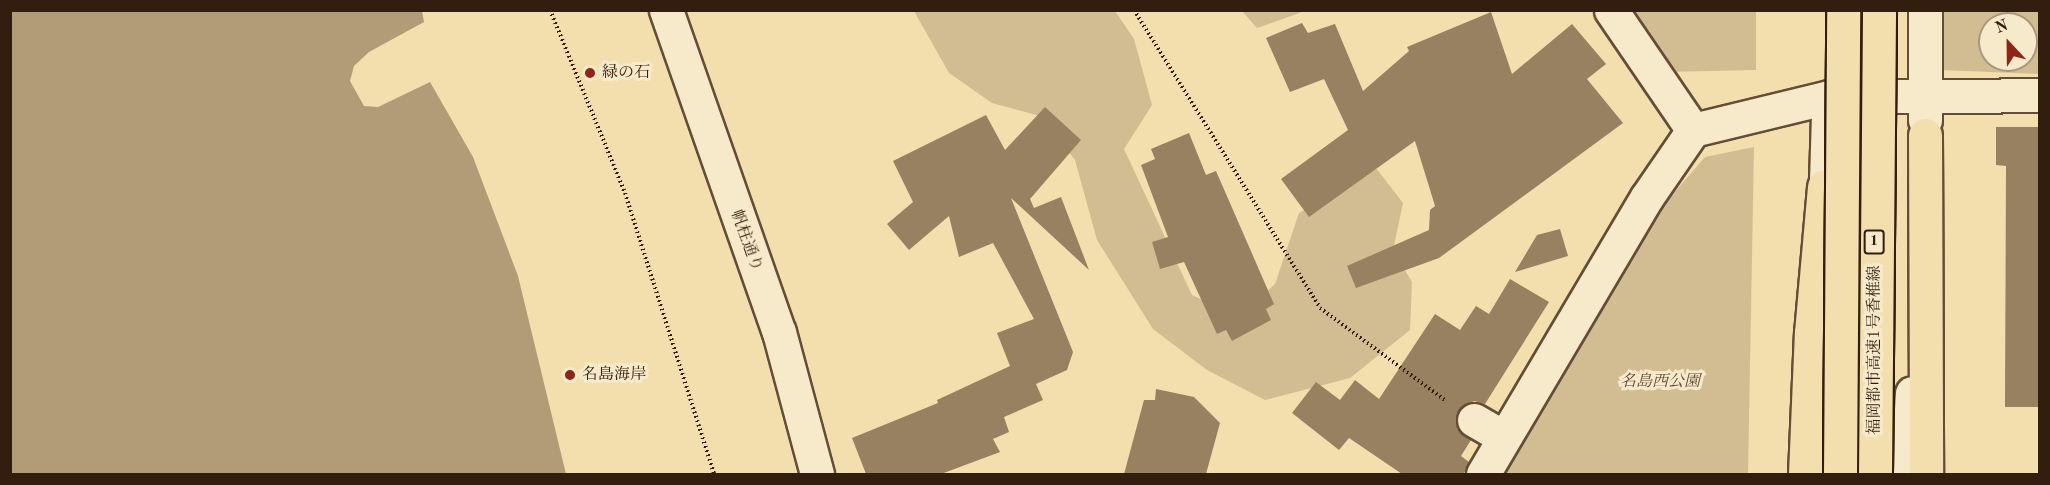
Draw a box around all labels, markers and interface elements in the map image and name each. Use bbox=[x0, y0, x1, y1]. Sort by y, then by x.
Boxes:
north arrow bbox=[1978, 12, 2038, 72]
text: N bbox=[1993, 17, 2011, 37]
place label: 緑の石 bbox=[602, 63, 650, 83]
marker: 緑の石 bbox=[583, 66, 597, 80]
street label: 帆柱通り bbox=[726, 208, 766, 274]
road number: 1 bbox=[1864, 230, 1884, 254]
street label: 福岡都市高速1号香椎線 bbox=[1865, 265, 1885, 435]
place label: 名島海岸 bbox=[582, 365, 646, 385]
marker: 名島海岸 bbox=[563, 368, 577, 382]
park label: 名島西公園 bbox=[1620, 372, 1700, 392]

